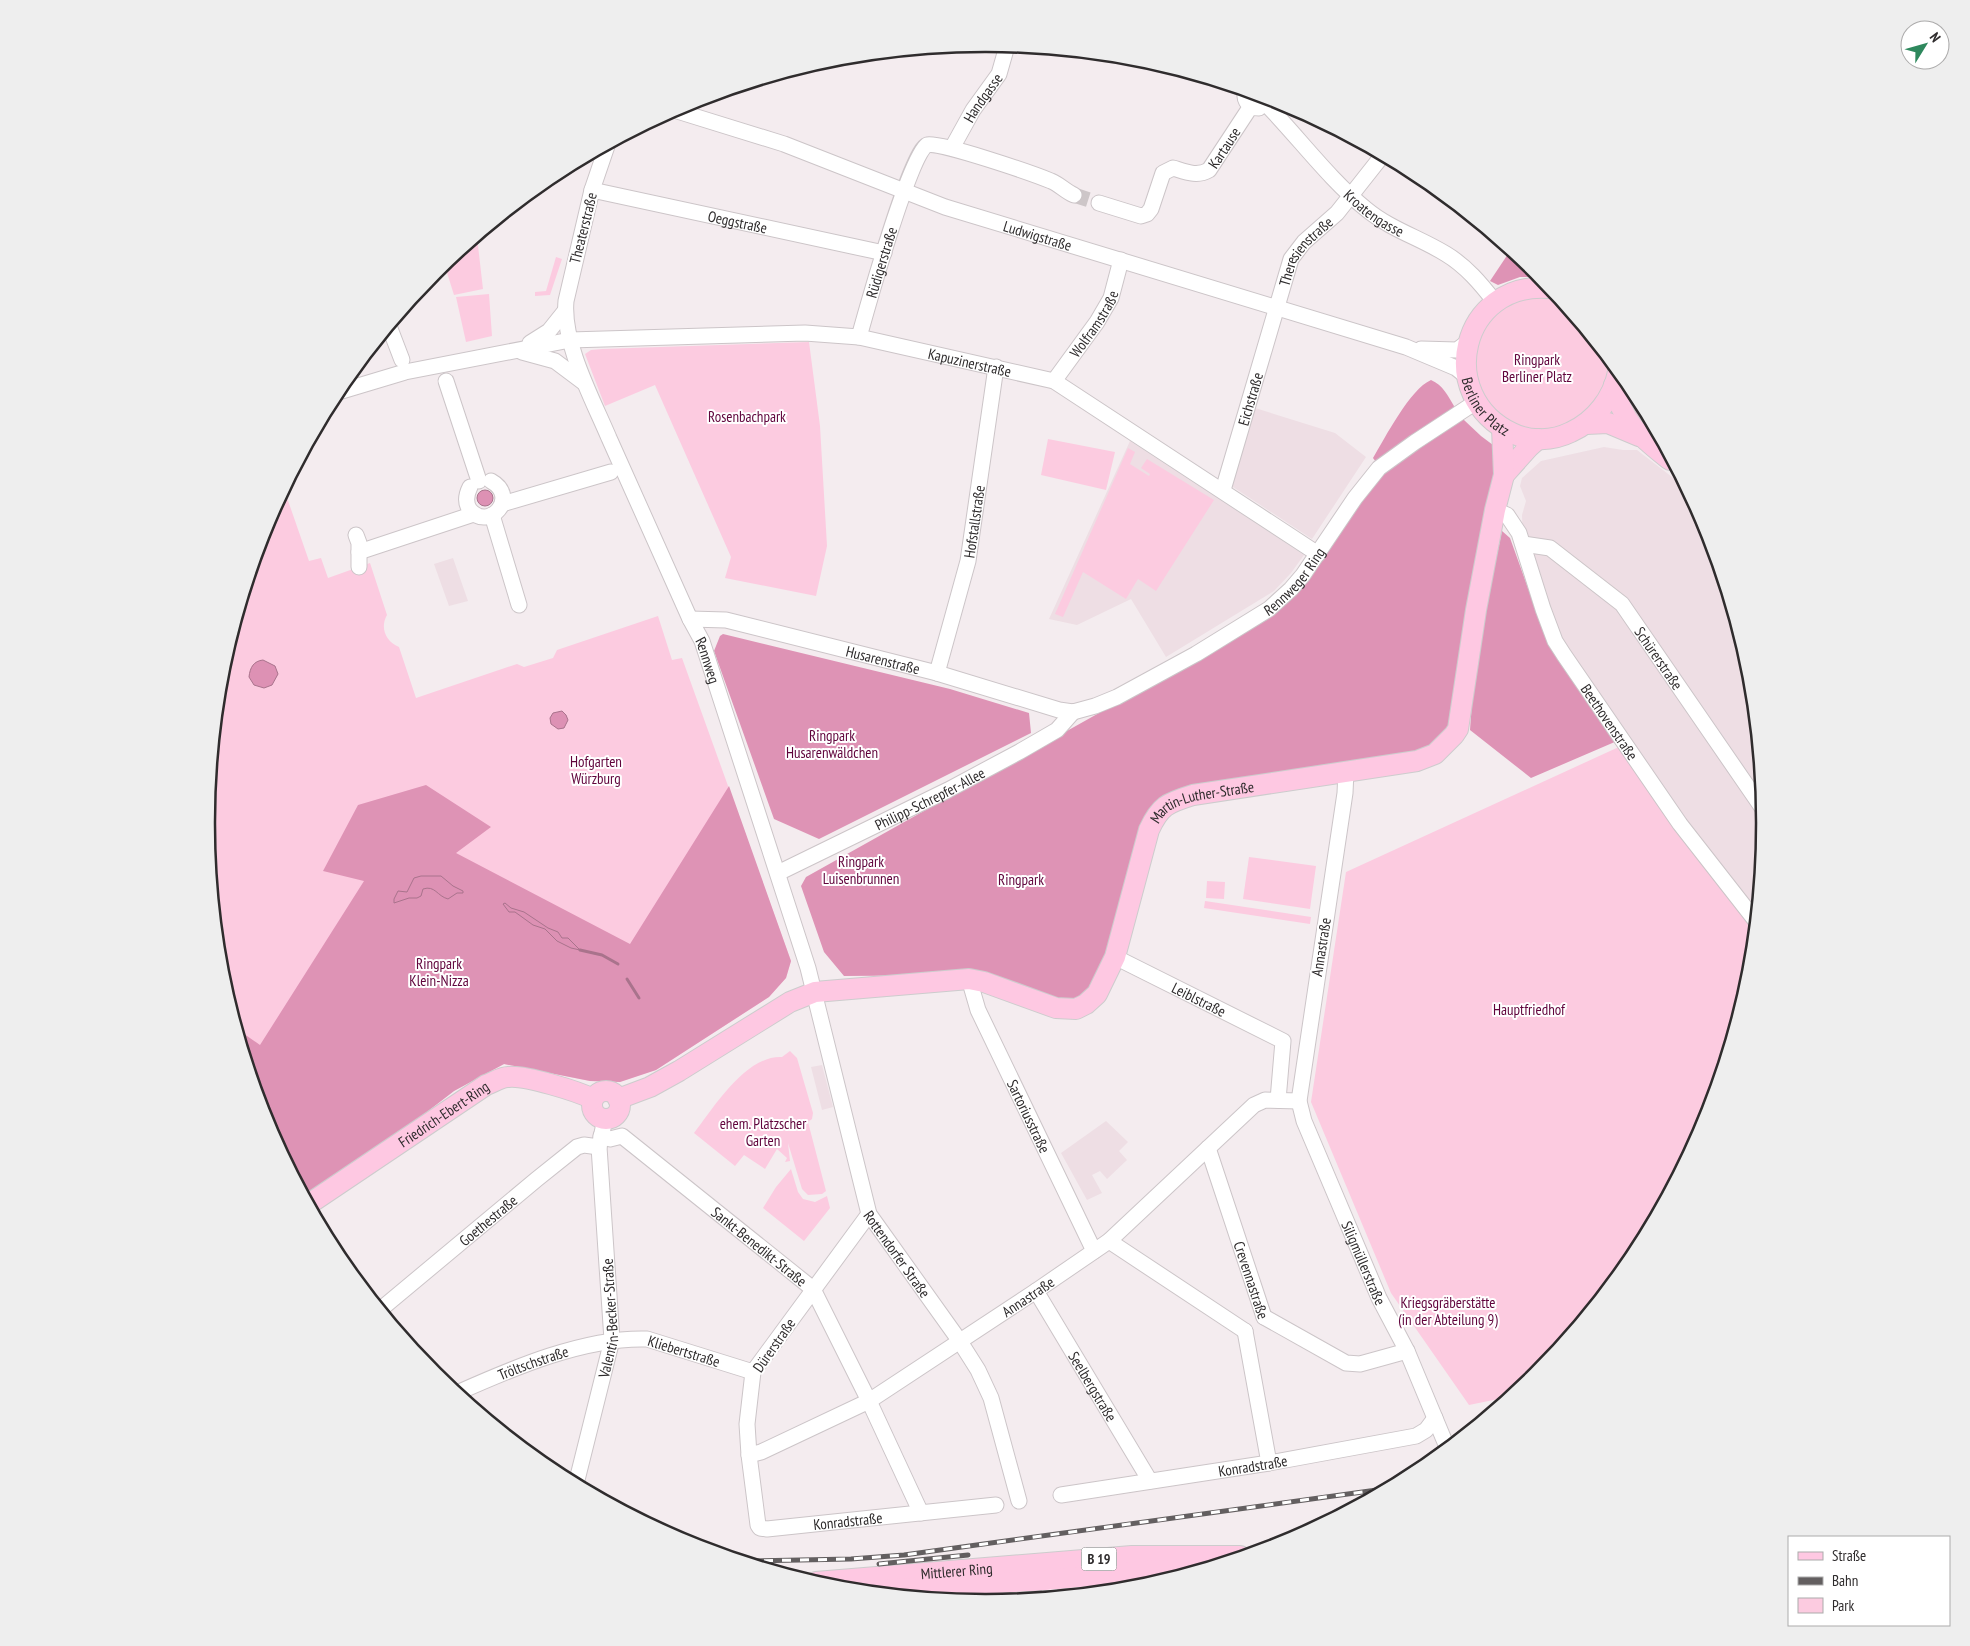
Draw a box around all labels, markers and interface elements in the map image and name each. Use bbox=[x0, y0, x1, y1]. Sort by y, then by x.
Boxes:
north arrow bbox=[1900, 20, 1950, 70]
text: N bbox=[1926, 29, 1945, 46]
street label: Handgasse bbox=[959, 69, 1006, 125]
street label: Kartause bbox=[1203, 123, 1244, 172]
street label: Kroatengasse bbox=[1340, 185, 1407, 240]
street label: Theaterstraße bbox=[565, 190, 601, 266]
street label: Oeggstraße bbox=[706, 206, 769, 237]
street label: Theresienstraße bbox=[1274, 212, 1336, 288]
street label: Ludwigstraße bbox=[1001, 216, 1074, 255]
street label: Rüdigerstraße bbox=[861, 224, 901, 300]
street label: Wolframstraße bbox=[1065, 289, 1122, 361]
street label: Kapuzinerstraße bbox=[926, 343, 1013, 381]
park label: Ringpark Berliner Platz bbox=[1502, 350, 1572, 386]
street label: Eichstraße bbox=[1233, 370, 1267, 428]
street label: Berliner Platz bbox=[1458, 375, 1513, 439]
park label: Rosenbachpark bbox=[708, 407, 786, 426]
street label: Hofstallstraße bbox=[959, 484, 988, 559]
street label: Rennweger Ring bbox=[1260, 544, 1329, 620]
street label: Schürerstraße bbox=[1631, 623, 1687, 693]
street label: Rennweg bbox=[692, 633, 725, 686]
street label: Husarenstraße bbox=[844, 641, 922, 678]
street label: Beethovenstraße bbox=[1577, 680, 1642, 763]
park label: Ringpark Husarenwäldchen bbox=[786, 726, 878, 762]
park label: Hofgarten Würzburg bbox=[570, 752, 622, 788]
street label: Philipp-Schrepfer-Allee bbox=[871, 763, 988, 834]
street label: Martin-Luther-Straße bbox=[1145, 776, 1255, 826]
park label: Ringpark Luisenbrunnen bbox=[823, 852, 899, 888]
park label: Ringpark bbox=[998, 870, 1044, 889]
street label: Annastraße bbox=[1307, 916, 1335, 978]
park label: Ringpark Klein-Nizza bbox=[409, 954, 469, 990]
street label: Leiblstraße bbox=[1169, 978, 1229, 1020]
park label: Hauptfriedhof bbox=[1493, 1000, 1566, 1019]
street label: Friedrich-Ebert-Ring bbox=[394, 1076, 492, 1151]
street label: Sartoriusstraße bbox=[1003, 1076, 1055, 1156]
park label: ehem. Platzscher Garten bbox=[720, 1114, 807, 1150]
street label: Goethestraße bbox=[455, 1190, 521, 1250]
street label: Sankt-Benedikt-Straße bbox=[708, 1202, 811, 1290]
street label: Rottendorfer Straße bbox=[860, 1207, 935, 1301]
street label: Siligmüllerstraße bbox=[1338, 1218, 1390, 1308]
street label: Crevennastraße bbox=[1230, 1239, 1273, 1321]
street label: Valentin-Becker-Straße bbox=[593, 1258, 622, 1381]
street label: Annastraße bbox=[998, 1272, 1058, 1321]
park label: Kriegsgräberstätte (in der Abteilung 9) bbox=[1398, 1293, 1498, 1329]
street label: Dürerstraße bbox=[749, 1314, 799, 1376]
street label: Kliebertstraße bbox=[646, 1330, 723, 1371]
street label: Tröltschstraße bbox=[495, 1341, 570, 1384]
street label: Seelbergstraße bbox=[1065, 1348, 1121, 1425]
street label: Konradstraße bbox=[1217, 1450, 1289, 1480]
street label: Konradstraße bbox=[812, 1507, 883, 1534]
legend bbox=[1788, 1536, 1950, 1626]
text: Straße bbox=[1832, 1546, 1866, 1565]
road number: B 19 bbox=[1082, 1548, 1116, 1570]
street label: Mittlerer Ring bbox=[920, 1558, 993, 1583]
text: Bahn bbox=[1832, 1571, 1858, 1590]
text: Park bbox=[1832, 1596, 1854, 1615]

